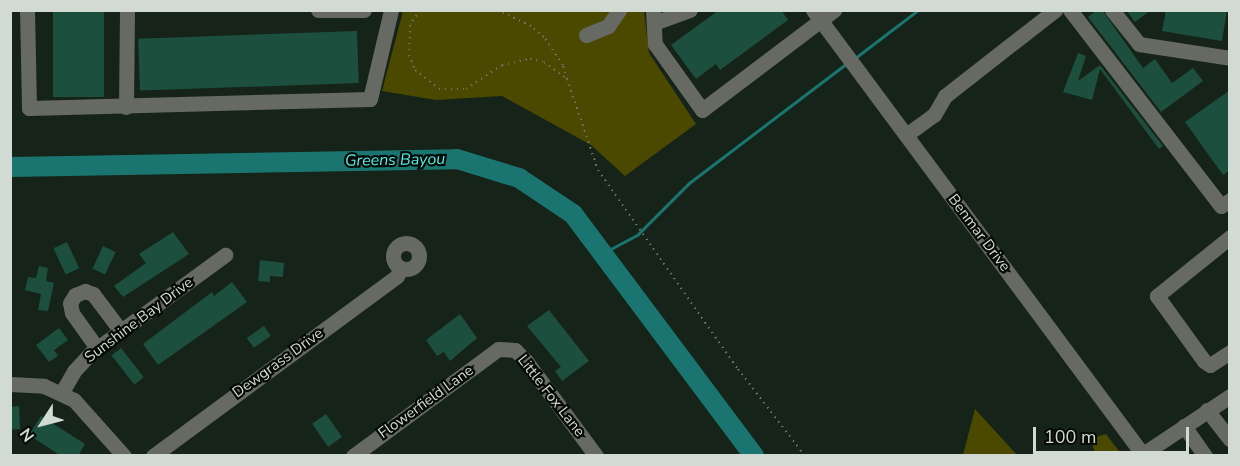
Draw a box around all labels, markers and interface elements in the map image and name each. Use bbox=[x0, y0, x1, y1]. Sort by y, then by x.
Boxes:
water label: Greens Bayou bbox=[345, 150, 445, 170]
street label: Benmar Drive bbox=[944, 191, 1014, 275]
street label: Sunshine Bay Drive bbox=[81, 273, 197, 367]
street label: Dewgrass Drive bbox=[229, 324, 327, 402]
street label: Little Fox Lane bbox=[514, 352, 588, 440]
street label: Flowerfield Lane bbox=[375, 362, 477, 442]
north arrow bbox=[12, 394, 72, 454]
scale bar bbox=[1036, 415, 1192, 453]
text: N bbox=[15, 423, 40, 446]
text: 100 m bbox=[1044, 425, 1096, 449]

